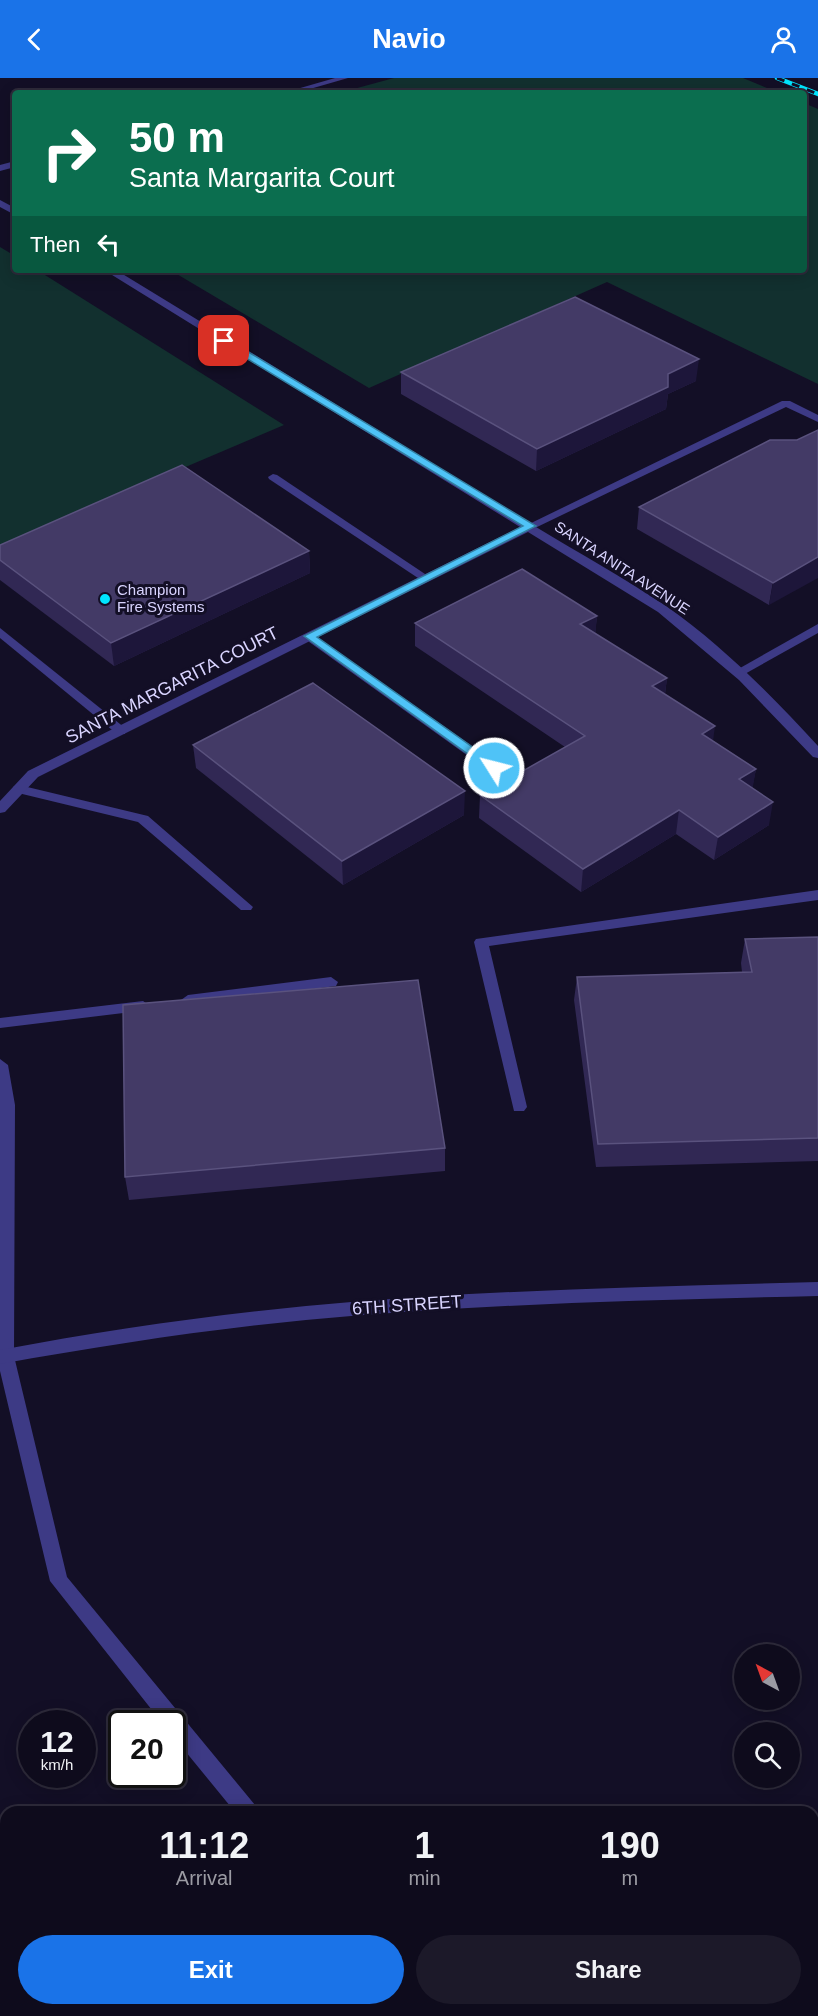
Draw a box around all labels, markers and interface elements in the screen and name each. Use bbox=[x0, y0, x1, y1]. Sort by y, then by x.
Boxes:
icon: back bbox=[18, 23, 51, 56]
icon: person bbox=[767, 23, 800, 56]
text: Navio bbox=[372, 24, 446, 54]
icon: right bbox=[30, 114, 108, 192]
text: 50 m bbox=[129, 114, 225, 161]
text: Santa Margarita Court bbox=[129, 163, 395, 193]
icon: left bbox=[92, 228, 125, 261]
text: Then bbox=[30, 232, 80, 257]
pin bbox=[198, 315, 249, 366]
icon: arrive bbox=[207, 324, 240, 357]
street label: SANTA ANITA AVENUE bbox=[552, 518, 693, 618]
place label: Champion Fire Systems bbox=[117, 581, 205, 615]
marker: Champion Fire Systems bbox=[98, 592, 112, 606]
street label: SANTA MARGARITA COURT bbox=[62, 623, 282, 747]
position arrow bbox=[462, 736, 526, 800]
street label: 6TH STREET bbox=[351, 1291, 463, 1319]
north arrow bbox=[734, 1644, 800, 1710]
map controls bbox=[734, 1644, 800, 1788]
speed limit sign: 20 bbox=[108, 1710, 186, 1788]
button: search bbox=[734, 1722, 800, 1788]
text: 12 bbox=[40, 1725, 74, 1758]
text: km/h bbox=[41, 1756, 73, 1773]
text: 11:12 bbox=[159, 1825, 249, 1866]
text: 1 bbox=[414, 1825, 435, 1866]
text: 190 bbox=[600, 1825, 660, 1866]
text: Arrival bbox=[176, 1867, 233, 1889]
text: min bbox=[408, 1867, 441, 1889]
text: m bbox=[621, 1867, 638, 1889]
button: Exit bbox=[18, 1935, 404, 2004]
button: Share bbox=[416, 1935, 801, 2004]

